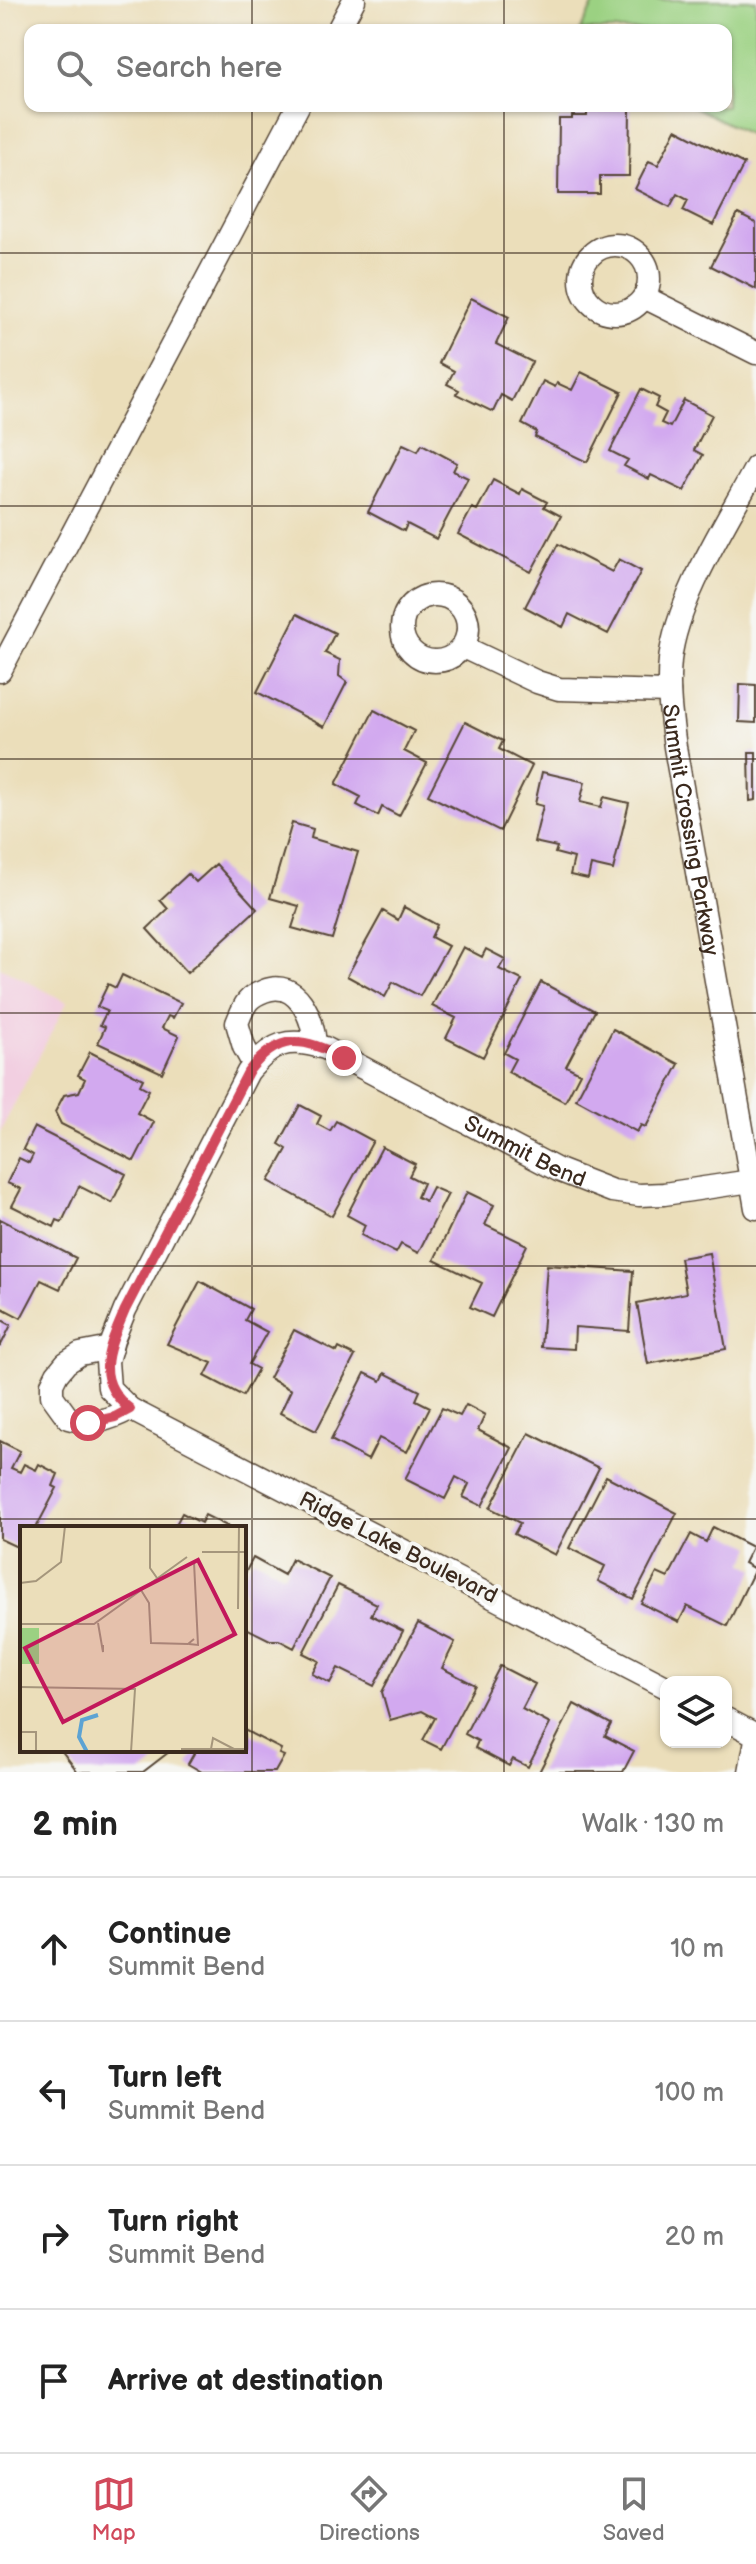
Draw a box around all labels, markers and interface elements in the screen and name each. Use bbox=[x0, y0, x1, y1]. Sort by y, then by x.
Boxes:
search box bbox=[24, 24, 732, 112]
icon: search bbox=[52, 46, 96, 90]
text: Search here bbox=[116, 50, 282, 86]
street label: Summit Crossing Parkway bbox=[656, 703, 725, 958]
route end bbox=[326, 1040, 362, 1076]
street label: Summit Bend bbox=[459, 1110, 590, 1193]
route start bbox=[70, 1405, 106, 1441]
street label: Ridge Lake Boulevard bbox=[294, 1486, 502, 1610]
inset map bbox=[20, 1526, 246, 1752]
map controls bbox=[660, 1676, 732, 1748]
button: layers bbox=[660, 1676, 732, 1748]
text: 2 min bbox=[32, 1804, 118, 1845]
text: Walk · 130 m bbox=[582, 1809, 724, 1840]
text: Continue bbox=[108, 1916, 231, 1952]
icon: ahead bbox=[32, 1927, 76, 1971]
text: 10 m bbox=[670, 1934, 724, 1965]
text: Summit Bend bbox=[108, 1952, 265, 1983]
text: Turn left bbox=[108, 2060, 222, 2096]
icon: left bbox=[32, 2071, 76, 2115]
text: 100 m bbox=[655, 2078, 724, 2109]
text: Summit Bend bbox=[108, 2096, 265, 2127]
text: Turn right bbox=[108, 2204, 239, 2240]
icon: right bbox=[32, 2215, 76, 2259]
text: 20 m bbox=[665, 2222, 724, 2253]
text: Summit Bend bbox=[108, 2240, 265, 2271]
icon: arrive bbox=[32, 2359, 76, 2403]
text: Arrive at destination bbox=[108, 2363, 384, 2399]
tab: Map bbox=[91, 2472, 136, 2547]
tab: Directions bbox=[319, 2472, 420, 2547]
tab: Saved bbox=[603, 2472, 665, 2547]

